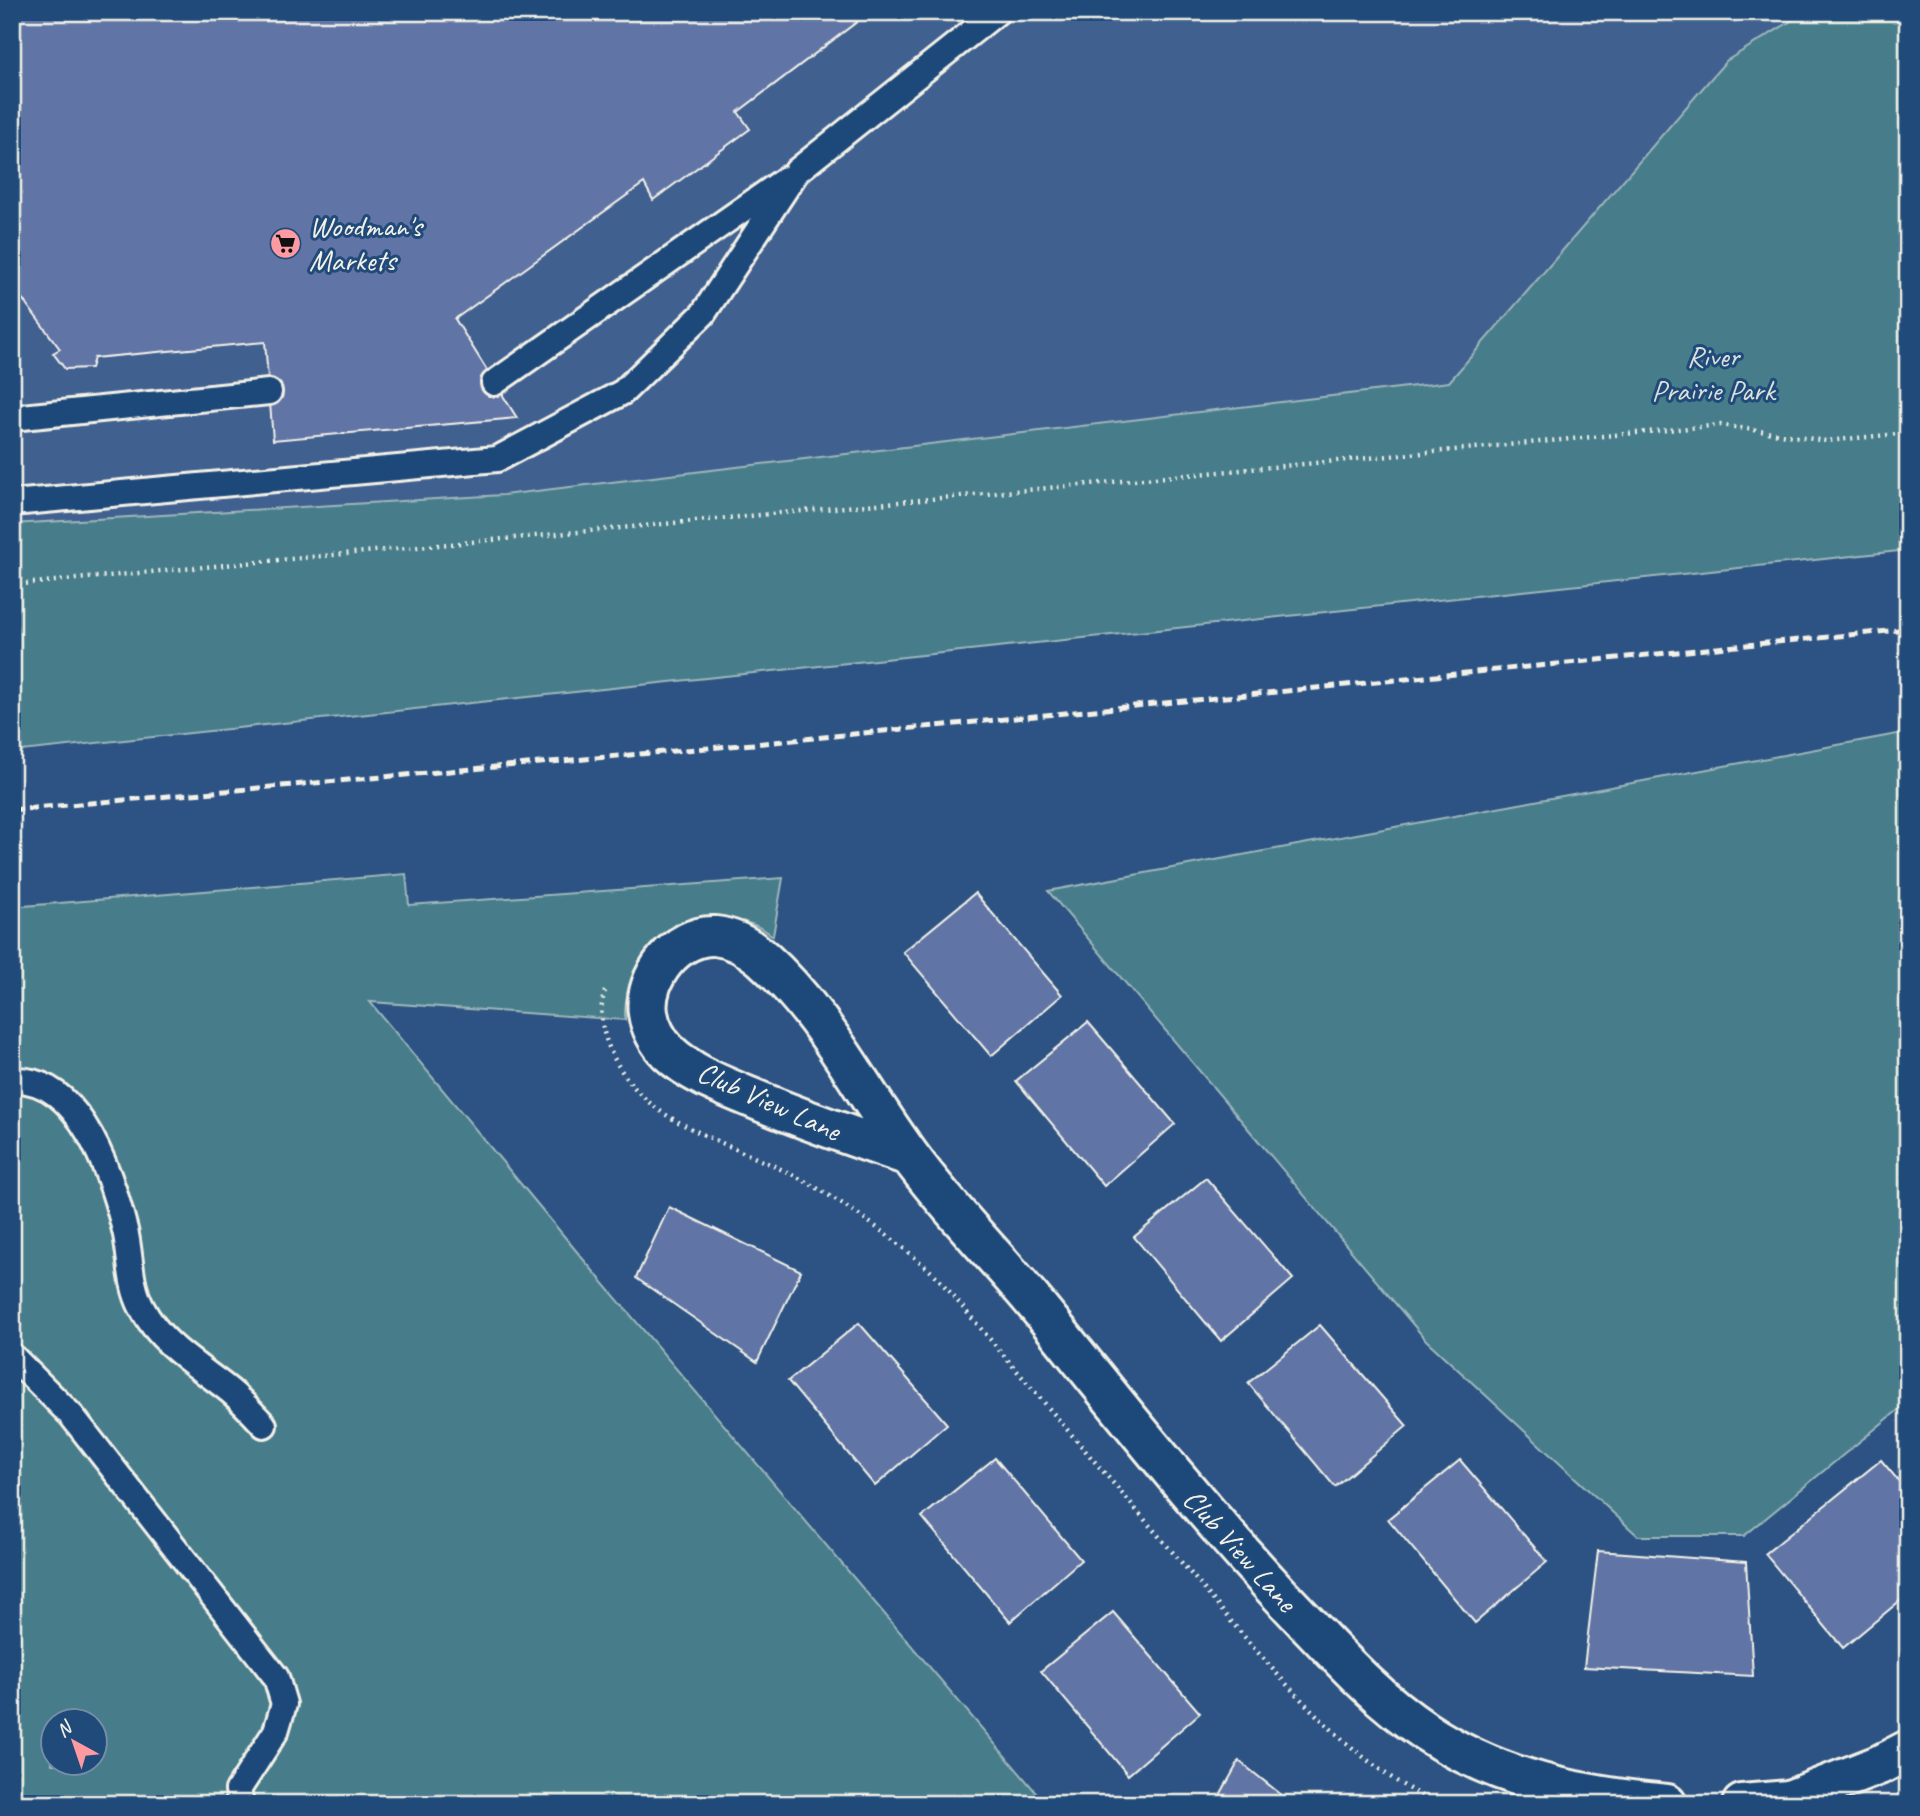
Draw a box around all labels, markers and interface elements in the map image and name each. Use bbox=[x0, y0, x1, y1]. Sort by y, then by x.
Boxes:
place label: Woodman's Markets bbox=[309, 207, 424, 279]
supermarket icon: Woodman's Markets bbox=[269, 226, 303, 260]
park label: River Prairie Park bbox=[1652, 337, 1776, 409]
street label: Club View Lane bbox=[691, 1053, 849, 1150]
street label: Club View Lane bbox=[1175, 1481, 1307, 1621]
north arrow bbox=[38, 1708, 108, 1778]
text: N bbox=[51, 1715, 78, 1743]

